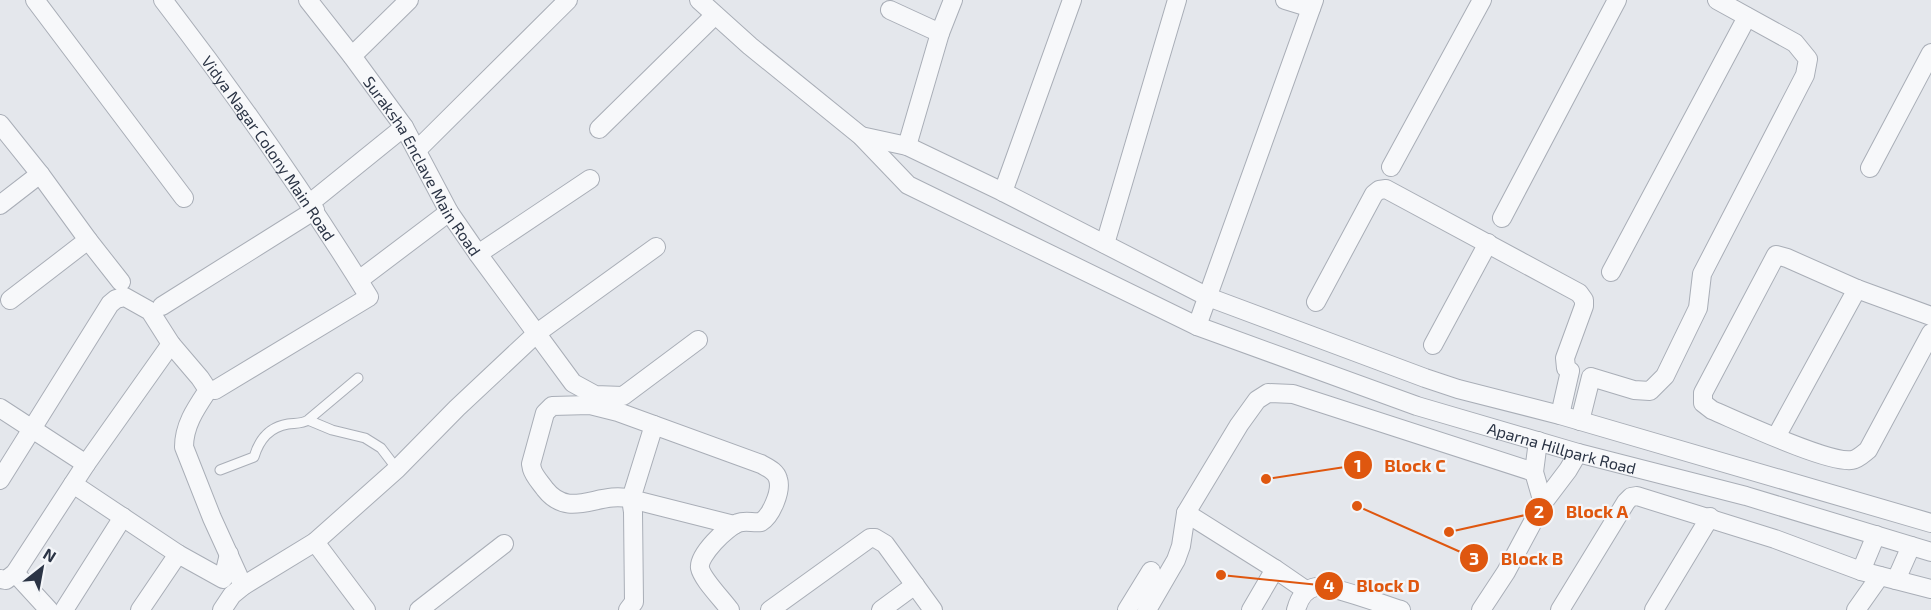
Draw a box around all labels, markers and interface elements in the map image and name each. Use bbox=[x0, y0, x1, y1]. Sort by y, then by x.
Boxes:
street label: Vidya Nagar Colony Main Road bbox=[199, 52, 340, 244]
street label: Suraksha Enclave Main Road bbox=[360, 72, 486, 259]
street label: Aparna Hillpark Road bbox=[1486, 418, 1638, 477]
callout: Block C bbox=[1343, 447, 1458, 483]
text: 1 bbox=[1354, 454, 1362, 476]
text: Block C bbox=[1384, 454, 1446, 476]
callout: Block A bbox=[1524, 494, 1641, 530]
text: 2 bbox=[1534, 500, 1544, 522]
text: Block A bbox=[1566, 500, 1628, 522]
north arrow bbox=[12, 538, 72, 598]
callout: Block B bbox=[1459, 540, 1575, 576]
text: N bbox=[40, 544, 60, 566]
text: 3 bbox=[1469, 547, 1479, 569]
text: Block B bbox=[1501, 547, 1563, 569]
callout: Block D bbox=[1314, 568, 1432, 604]
text: 4 bbox=[1323, 574, 1335, 596]
text: Block D bbox=[1356, 574, 1420, 596]

